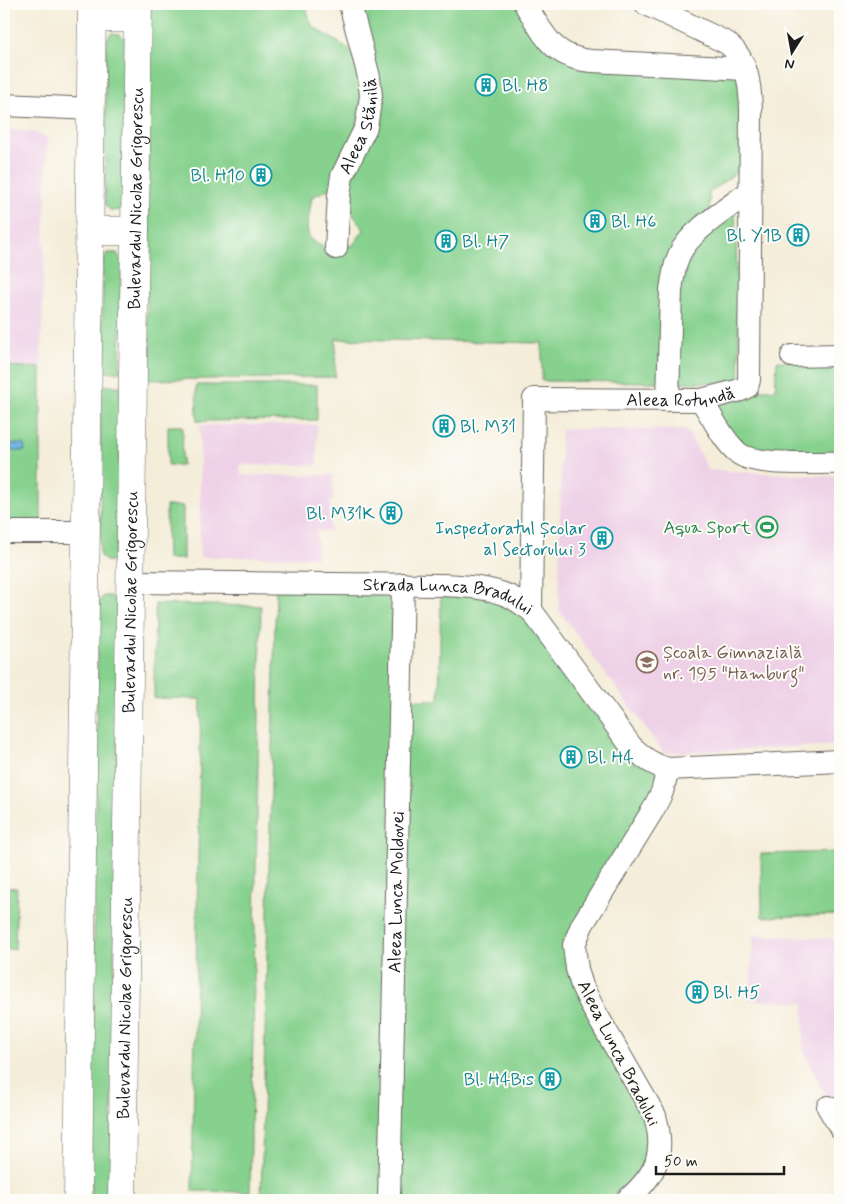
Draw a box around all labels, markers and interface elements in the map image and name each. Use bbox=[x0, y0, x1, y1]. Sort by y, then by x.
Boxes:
north arrow bbox=[766, 28, 816, 78]
text: N bbox=[783, 54, 796, 74]
building icon: Bl. H8 bbox=[474, 73, 498, 97]
place label: Bl. H8 bbox=[502, 74, 548, 98]
street label: Aleea Stănilă bbox=[334, 77, 384, 179]
street label: Bulevardul Nicolae Grigorescu bbox=[123, 87, 150, 309]
building icon: Bl. H10 bbox=[249, 163, 273, 187]
place label: Bl. H10 bbox=[191, 164, 245, 188]
building icon: Bl. H6 bbox=[583, 209, 607, 233]
place label: Bl. H6 bbox=[611, 210, 656, 234]
building icon: Bl. Y1B bbox=[786, 223, 810, 247]
place label: Bl. Y1B bbox=[727, 224, 782, 248]
building icon: Bl. H7 bbox=[434, 229, 458, 253]
place label: Bl. H7 bbox=[462, 230, 509, 254]
street label: Aleea Rotundă bbox=[626, 381, 738, 413]
building icon: Bl. M31 bbox=[432, 414, 456, 438]
place label: Bl. M31 bbox=[460, 415, 516, 439]
street label: Bulevardul Nicolae Grigorescu bbox=[118, 491, 145, 713]
building icon: Bl. M31K bbox=[379, 501, 403, 525]
place label: Bl. M31K bbox=[306, 502, 375, 526]
sports icon: Aqua Sport bbox=[755, 515, 779, 539]
place label: Aqua Sport bbox=[664, 516, 751, 540]
place label: Inspectoratul Școlar al Sectorului 3 bbox=[435, 517, 587, 562]
building icon: Inspectoratul Școlar al Sectorului 3 bbox=[590, 526, 614, 550]
street label: Strada Lunca Bradului bbox=[363, 573, 537, 622]
place label: Școala Gimnazială nr. 195 "Hamburg" bbox=[663, 641, 804, 688]
school or university icon: Școala Gimnazială nr. 195 "Hamburg" bbox=[635, 650, 659, 674]
building icon: Bl. H4 bbox=[559, 745, 583, 769]
place label: Bl. H4 bbox=[587, 746, 634, 770]
street label: Aleea Lunca Moldovei bbox=[383, 811, 411, 973]
street label: Bulevardul Nicolae Grigorescu bbox=[112, 897, 139, 1119]
street label: Aleea Lunca Bradului bbox=[571, 976, 665, 1131]
building icon: Bl. H5 bbox=[685, 980, 709, 1004]
place label: Bl. H5 bbox=[713, 981, 760, 1005]
building icon: Bl. H4Bis bbox=[538, 1067, 562, 1091]
place label: Bl. H4Bis bbox=[464, 1068, 534, 1092]
scale bar bbox=[656, 1144, 784, 1176]
text: 50 m bbox=[664, 1152, 698, 1172]

